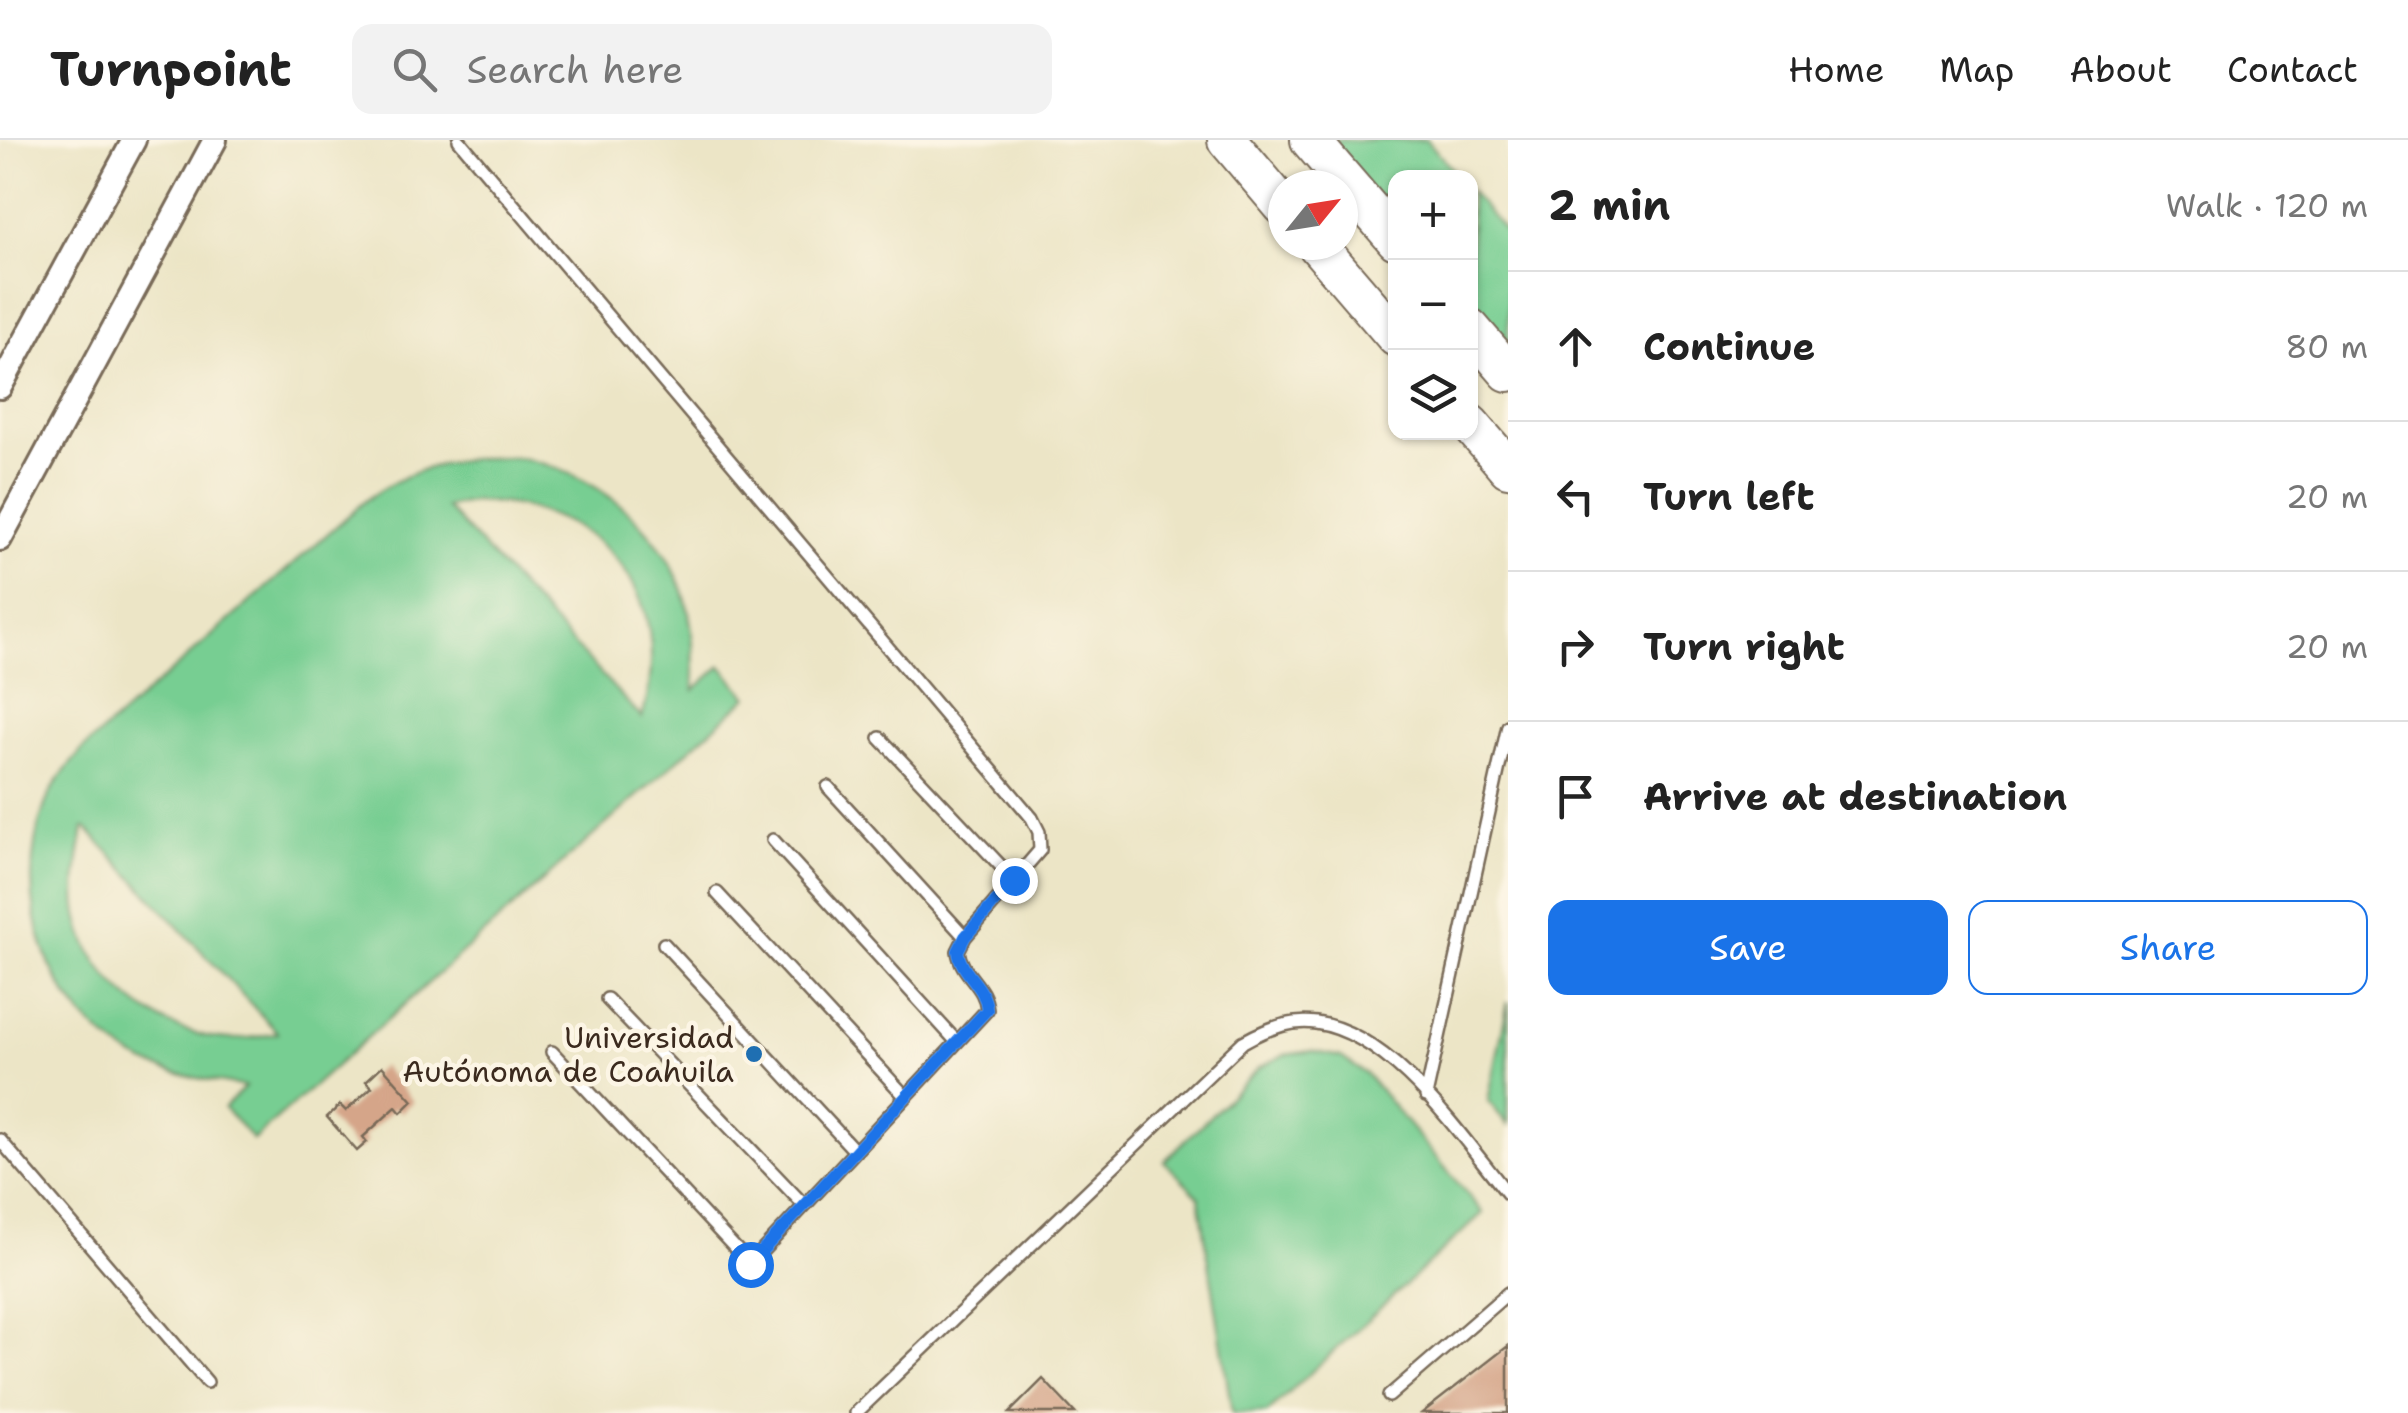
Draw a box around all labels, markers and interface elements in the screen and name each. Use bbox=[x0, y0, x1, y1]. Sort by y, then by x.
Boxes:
search box bbox=[352, 24, 1052, 114]
text: Turnpoint bbox=[50, 37, 292, 101]
icon: search bbox=[387, 42, 442, 97]
text: Search here bbox=[467, 44, 684, 95]
text: Home bbox=[1788, 46, 1884, 93]
text: Map bbox=[1939, 46, 2014, 93]
text: About bbox=[2069, 46, 2172, 93]
text: Contact bbox=[2227, 46, 2358, 93]
north arrow bbox=[1268, 170, 1358, 260]
map controls bbox=[1388, 170, 1478, 440]
button: + bbox=[1388, 170, 1478, 260]
text: 2 min bbox=[1548, 177, 1670, 233]
text: Walk · 120 m bbox=[2166, 184, 2368, 227]
button: − bbox=[1388, 260, 1478, 350]
icon: ahead bbox=[1548, 319, 1603, 374]
text: Continue bbox=[1643, 321, 1815, 372]
text: 80 m bbox=[2285, 325, 2368, 368]
button: layers bbox=[1388, 350, 1478, 440]
icon: left bbox=[1548, 469, 1603, 524]
text: Turn left bbox=[1643, 471, 1815, 522]
text: 20 m bbox=[2286, 475, 2368, 518]
icon: right bbox=[1548, 619, 1603, 674]
text: Turn right bbox=[1643, 621, 1845, 672]
text: 20 m bbox=[2286, 625, 2368, 668]
icon: arrive bbox=[1548, 769, 1603, 824]
text: Arrive at destination bbox=[1643, 771, 2067, 822]
route end bbox=[992, 858, 1038, 904]
button: Save bbox=[1548, 900, 1948, 995]
button: Share bbox=[1968, 900, 2368, 995]
place label: Universidad Autónoma de Coahuila bbox=[403, 1017, 734, 1092]
marker: Universidad Autónoma de Coahuila bbox=[743, 1043, 765, 1065]
route start bbox=[728, 1242, 774, 1288]

